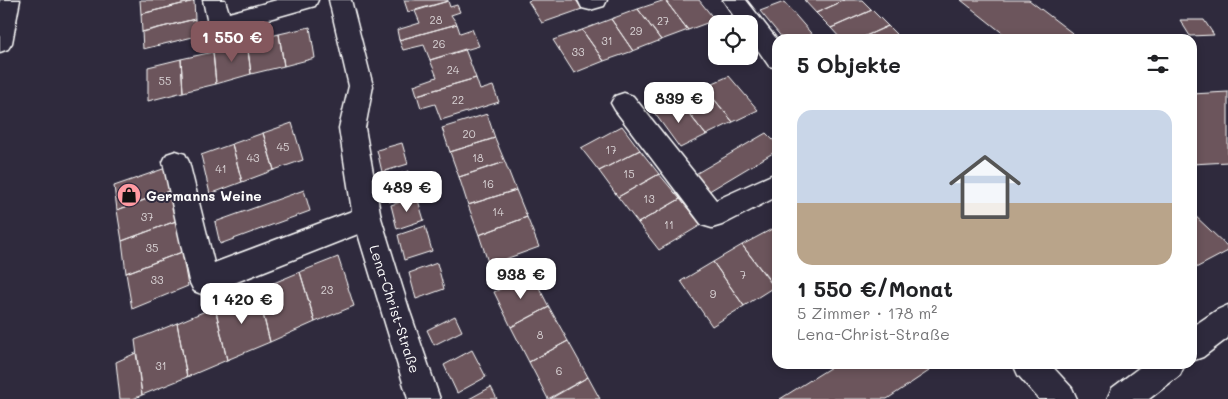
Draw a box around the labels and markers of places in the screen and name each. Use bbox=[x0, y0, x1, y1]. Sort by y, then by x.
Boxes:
pin: 1 550 € bbox=[186, 20, 278, 63]
pin: 839 € bbox=[644, 82, 714, 124]
pin: 489 € bbox=[372, 170, 442, 213]
shop icon: Germanns Weine bbox=[116, 182, 142, 208]
place label: Germanns Weine bbox=[146, 186, 262, 205]
pin: 938 € bbox=[486, 258, 556, 300]
pin: 1 420 € bbox=[196, 282, 288, 325]

